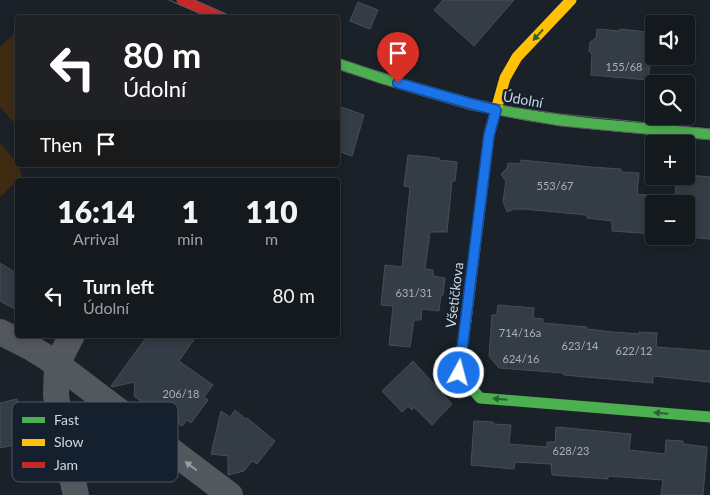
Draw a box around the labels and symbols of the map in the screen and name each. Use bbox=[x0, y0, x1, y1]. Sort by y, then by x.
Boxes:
one-way arrow bbox=[532, 29, 544, 41]
pin bbox=[377, 32, 419, 83]
house number: 155/68 bbox=[606, 60, 642, 73]
street label: Údolní bbox=[502, 87, 545, 111]
house number: 553/67 bbox=[537, 179, 573, 192]
street label: Všetičkova bbox=[442, 261, 466, 329]
house number: 631/31 bbox=[396, 286, 432, 299]
house number: 714/16a bbox=[499, 326, 541, 339]
house number: 623/14 bbox=[562, 339, 599, 352]
house number: 622/12 bbox=[616, 344, 652, 357]
position arrow bbox=[432, 346, 484, 398]
house number: 624/16 bbox=[503, 352, 539, 365]
house number: 206/18 bbox=[163, 387, 199, 400]
one-way arrow bbox=[491, 395, 507, 403]
legend bbox=[12, 402, 178, 482]
one-way arrow bbox=[653, 409, 669, 417]
text: Fast bbox=[54, 411, 79, 428]
text: Slow bbox=[54, 433, 84, 450]
house number: 628/23 bbox=[553, 444, 589, 457]
text: Jam bbox=[54, 456, 78, 473]
one-way arrow bbox=[185, 460, 198, 471]

